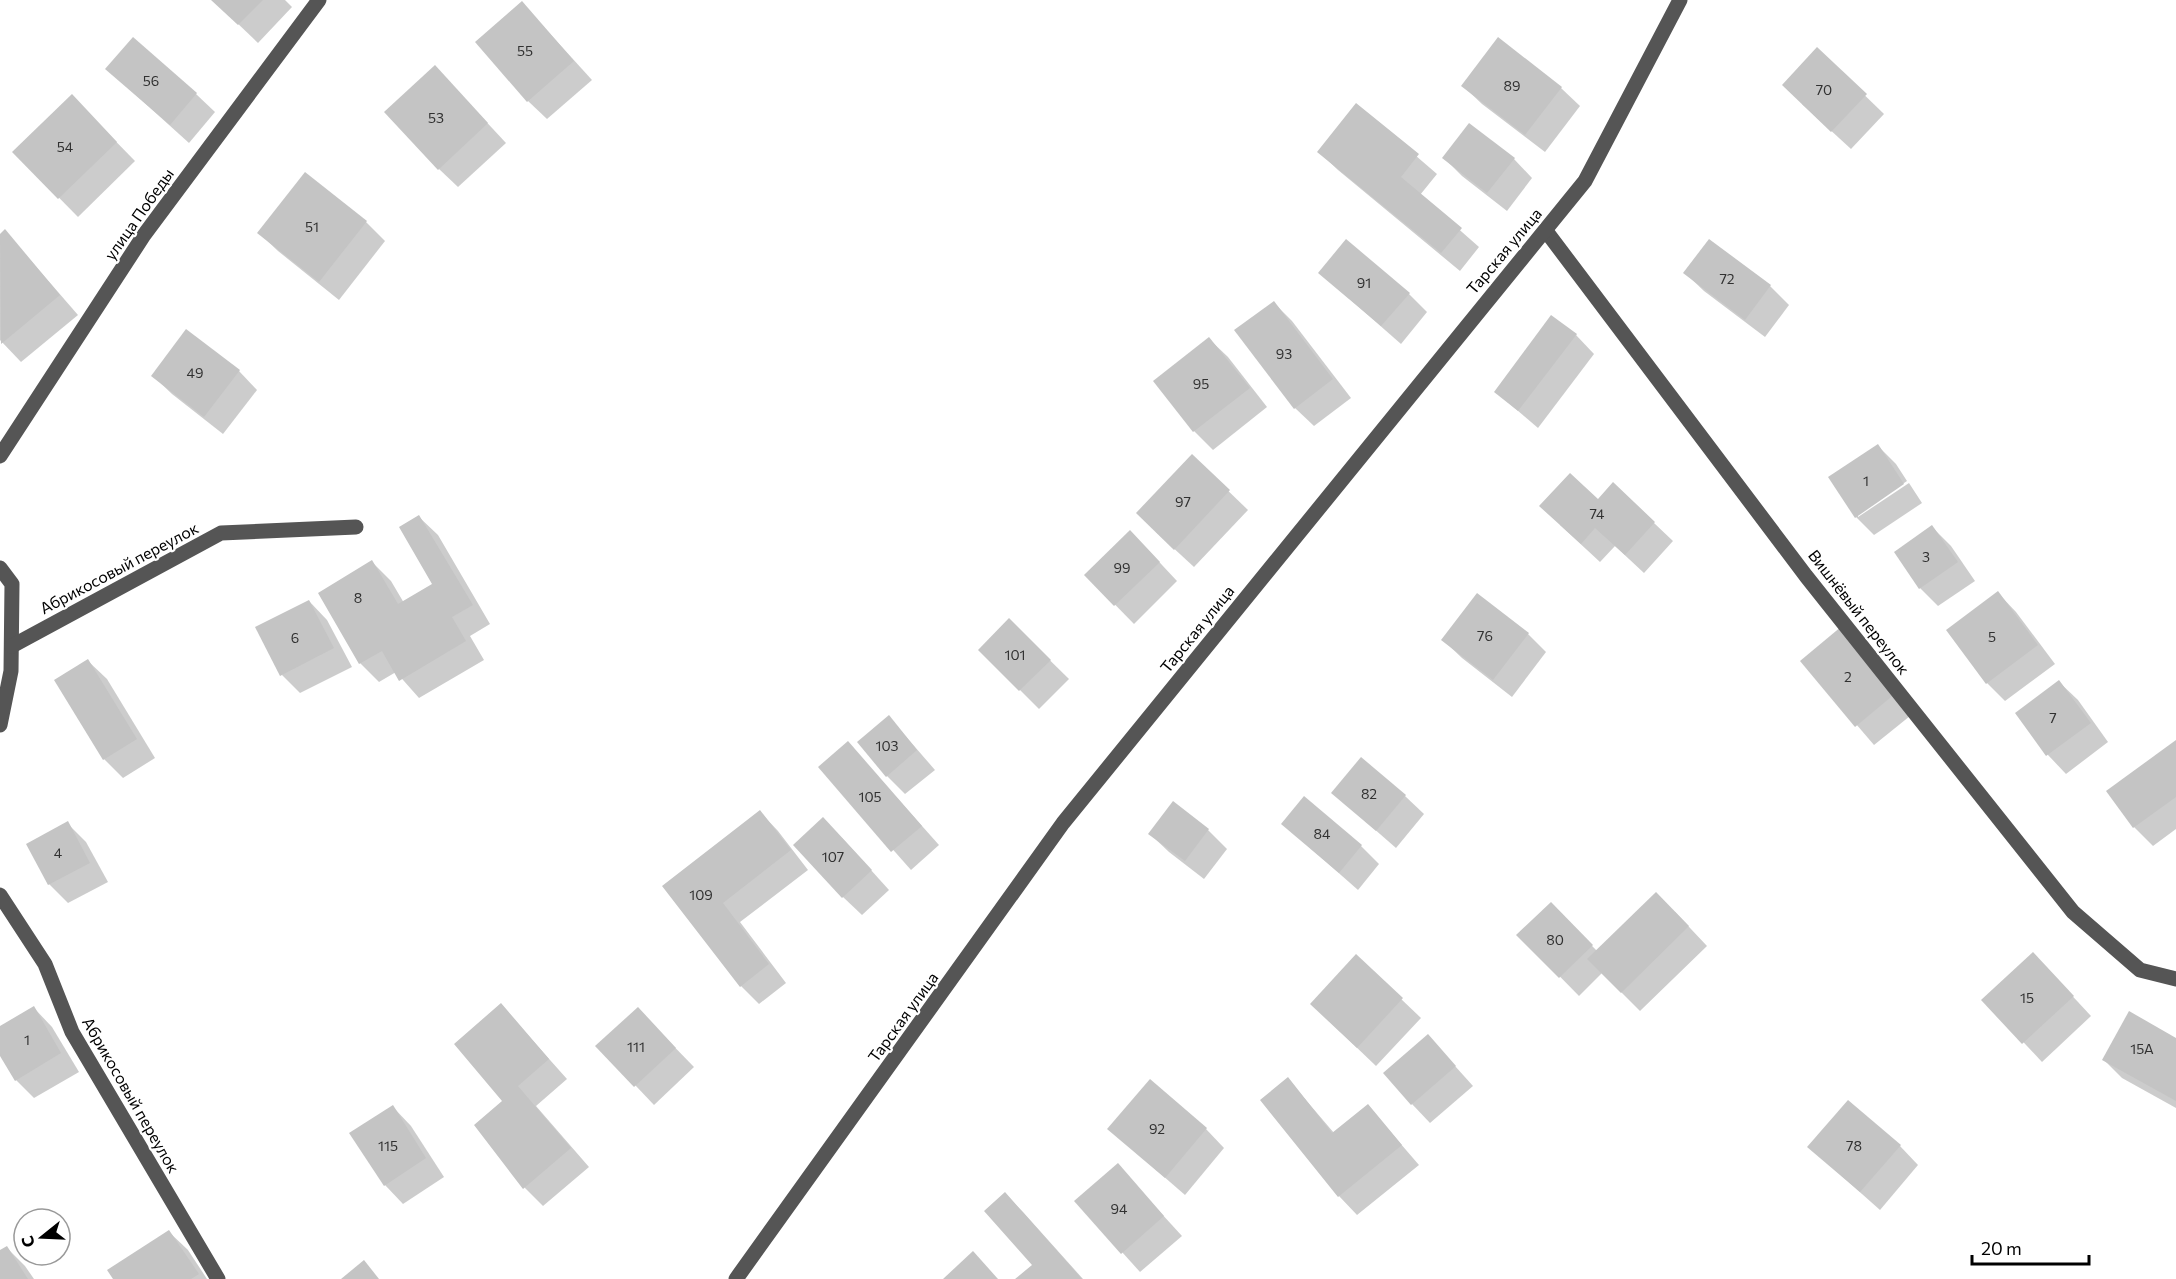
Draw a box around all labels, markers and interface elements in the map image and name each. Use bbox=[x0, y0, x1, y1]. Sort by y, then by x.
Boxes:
house number: 55 bbox=[517, 42, 533, 59]
house number: 56 bbox=[143, 72, 159, 89]
house number: 89 bbox=[1504, 77, 1521, 94]
house number: 70 bbox=[1816, 81, 1832, 98]
house number: 53 bbox=[428, 109, 444, 126]
house number: 54 bbox=[57, 138, 74, 155]
street label: улица Победы bbox=[100, 164, 177, 263]
street label: Тарская улица bbox=[1462, 204, 1545, 298]
house number: 51 bbox=[305, 218, 319, 235]
house number: 72 bbox=[1719, 270, 1735, 287]
house number: 91 bbox=[1357, 274, 1371, 291]
house number: 93 bbox=[1276, 345, 1292, 362]
house number: 49 bbox=[187, 364, 203, 381]
house number: 95 bbox=[1193, 375, 1209, 392]
house number: 1 bbox=[1863, 472, 1869, 489]
house number: 97 bbox=[1175, 493, 1191, 510]
house number: 74 bbox=[1590, 505, 1605, 522]
street label: Абрикосовый переулок bbox=[36, 517, 202, 617]
street label: Вишнёвый переулок bbox=[1805, 546, 1914, 678]
house number: 3 bbox=[1922, 548, 1930, 565]
house number: 99 bbox=[1114, 559, 1131, 576]
street label: Тарская улица bbox=[1156, 581, 1238, 676]
house number: 8 bbox=[354, 589, 362, 606]
house number: 76 bbox=[1477, 627, 1493, 644]
house number: 5 bbox=[1988, 628, 1996, 645]
house number: 6 bbox=[291, 629, 299, 646]
house number: 101 bbox=[1004, 646, 1026, 663]
house number: 2 bbox=[1844, 668, 1852, 685]
house number: 7 bbox=[2049, 709, 2057, 726]
house number: 103 bbox=[875, 737, 899, 754]
house number: 82 bbox=[1361, 785, 1377, 802]
house number: 105 bbox=[858, 788, 882, 805]
house number: 84 bbox=[1314, 825, 1331, 842]
house number: 4 bbox=[54, 844, 63, 861]
house number: 107 bbox=[822, 848, 844, 865]
house number: 109 bbox=[689, 886, 713, 903]
house number: 80 bbox=[1546, 931, 1564, 948]
street label: Тарская улица bbox=[864, 968, 942, 1065]
house number: 15 bbox=[2020, 989, 2034, 1006]
street label: Абрикосовый переулок bbox=[79, 1013, 184, 1176]
house number: 1 bbox=[24, 1031, 30, 1048]
house number: 111 bbox=[627, 1038, 645, 1055]
house number: 15А bbox=[2130, 1040, 2154, 1057]
house number: 92 bbox=[1149, 1120, 1165, 1137]
house number: 115 bbox=[378, 1137, 398, 1154]
house number: 78 bbox=[1846, 1137, 1862, 1154]
house number: 94 bbox=[1111, 1200, 1128, 1217]
north arrow bbox=[12, 1207, 72, 1267]
scale bar bbox=[1972, 1228, 2089, 1266]
text: С bbox=[17, 1234, 38, 1250]
text: 20 m bbox=[1981, 1237, 2022, 1259]

